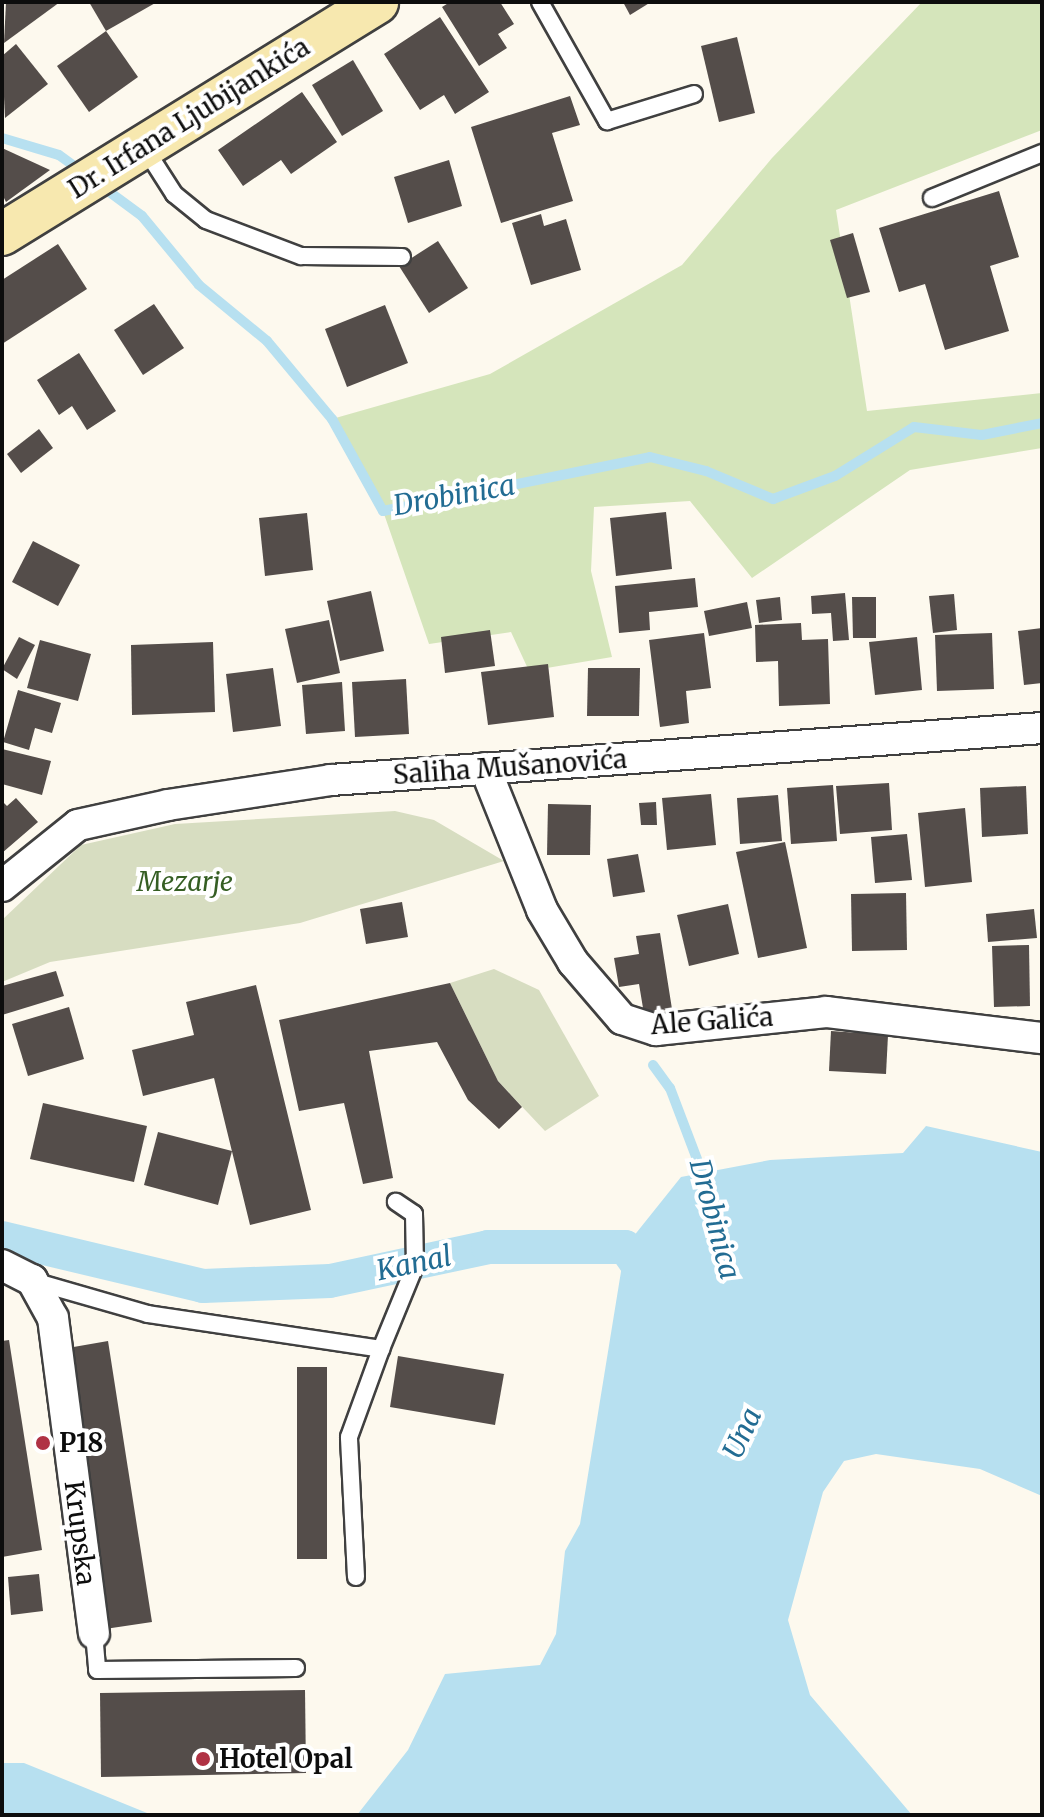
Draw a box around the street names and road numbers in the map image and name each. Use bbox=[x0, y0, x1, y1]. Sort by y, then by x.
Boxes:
street label: Dr. Irfana Ljubijankića bbox=[63, 31, 315, 205]
street label: Saliha Mušanovića bbox=[392, 743, 628, 791]
street label: Ale Galića bbox=[650, 1001, 774, 1041]
street label: Krupska bbox=[58, 1479, 102, 1587]

